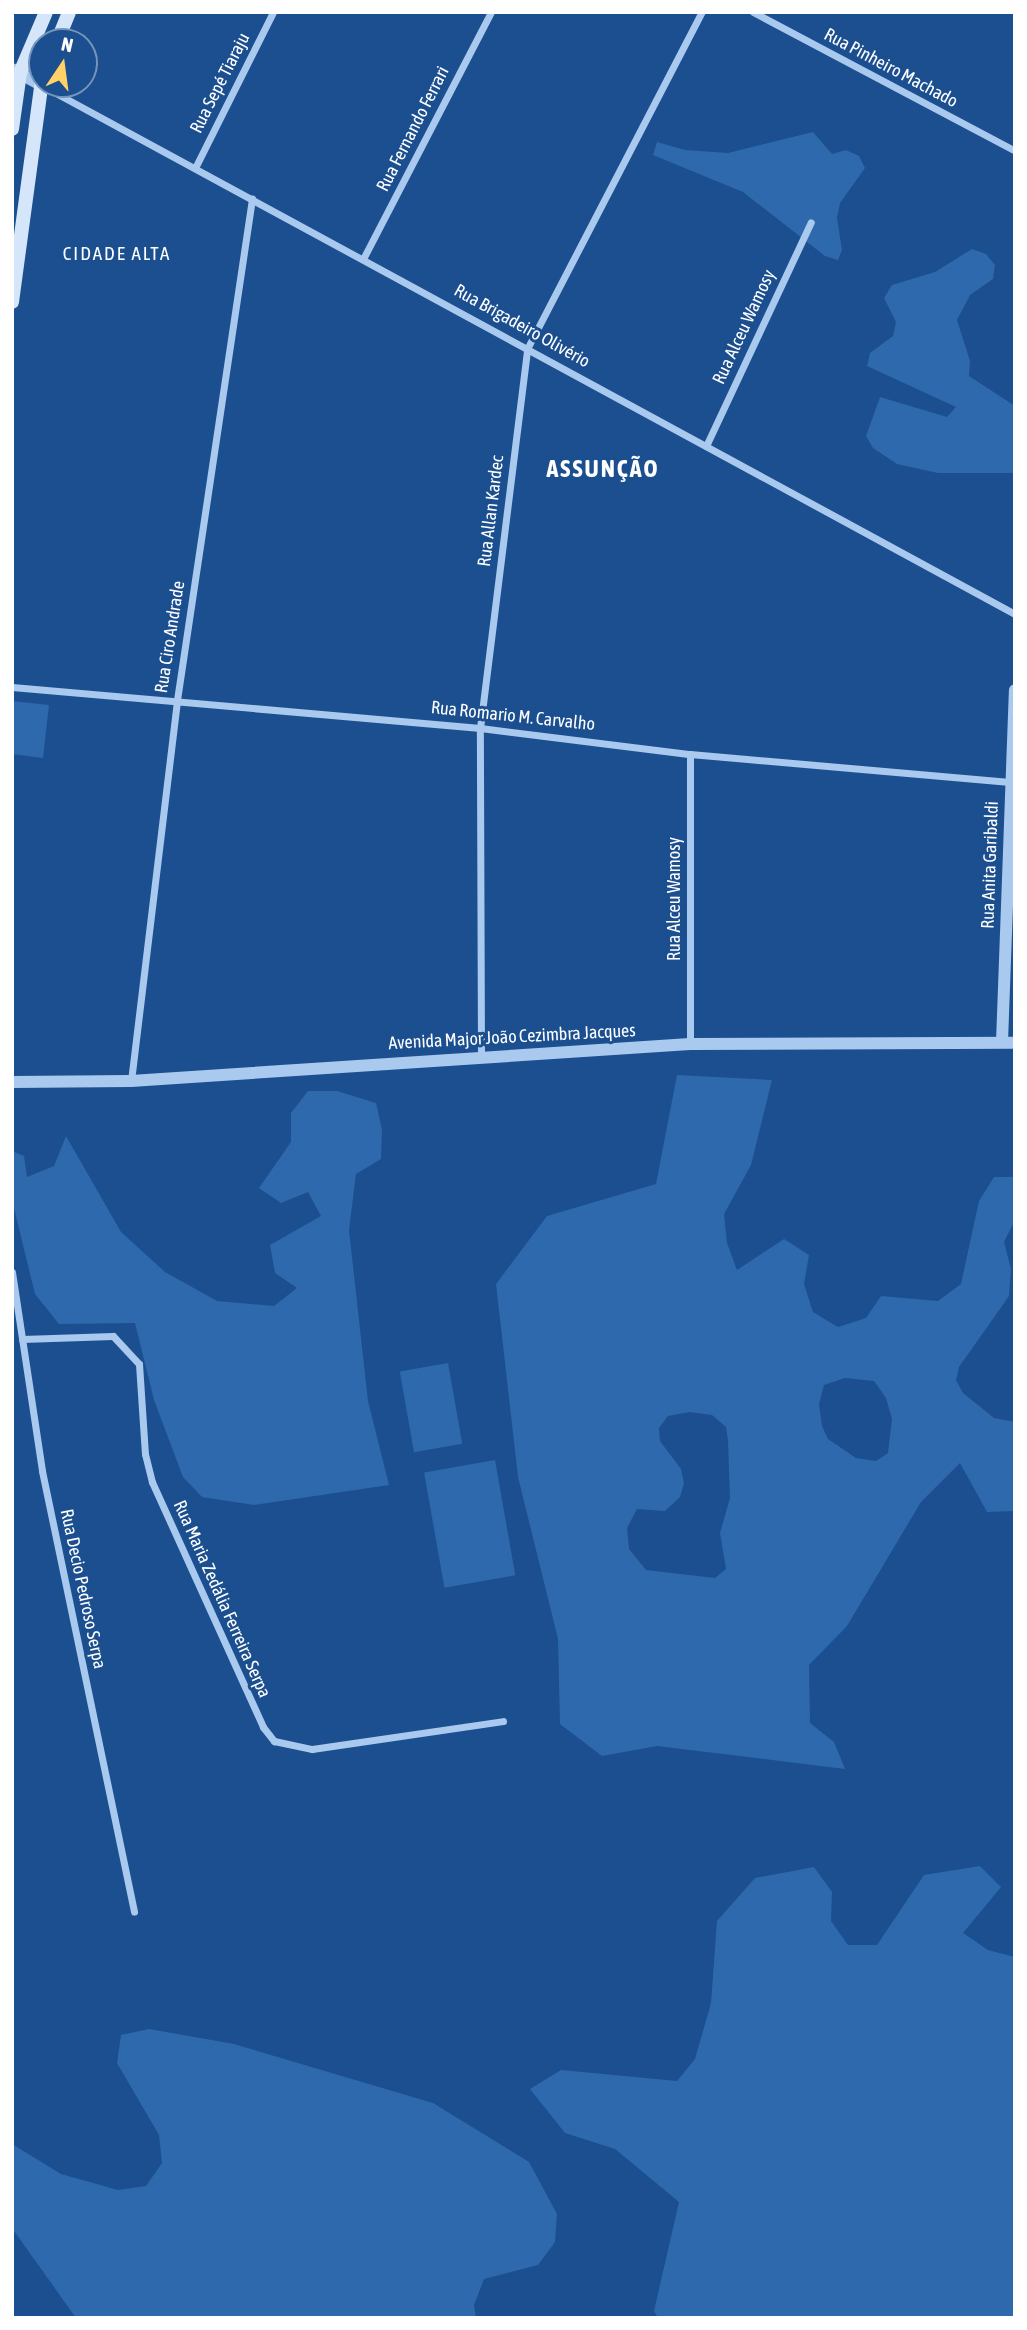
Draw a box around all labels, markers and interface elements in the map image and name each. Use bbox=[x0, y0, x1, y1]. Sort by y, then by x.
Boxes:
street label: Rua Pinheiro Machado bbox=[820, 24, 962, 112]
north arrow bbox=[28, 28, 98, 98]
street label: Rua Sepé Tiaraju bbox=[185, 29, 255, 137]
text: N bbox=[59, 33, 75, 56]
street label: Rua Fernando Ferrari bbox=[372, 63, 454, 195]
district label: CIDADE ALTA bbox=[64, 243, 170, 265]
street label: Rua Alceu Wamosy bbox=[708, 266, 780, 388]
street label: Rua Brigadeiro Olivério bbox=[450, 280, 594, 372]
street label: Rua Allan Kardec bbox=[473, 454, 509, 568]
district label: ASSUNÇÃO bbox=[548, 455, 658, 483]
street label: Rua Ciro Andrade bbox=[150, 579, 190, 695]
street label: Rua Romario M. Carvalho bbox=[430, 697, 596, 735]
street label: Rua Anita Garibaldi bbox=[977, 801, 1003, 929]
street label: Rua Alceu Wamosy bbox=[663, 837, 685, 961]
street label: Avenida Major João Cezimbra Jacques bbox=[388, 1020, 636, 1054]
street label: Rua Maria Zedália Ferreira Serpa bbox=[169, 1497, 275, 1701]
street label: Rua Decio Pedroso Serpa bbox=[56, 1507, 110, 1671]

